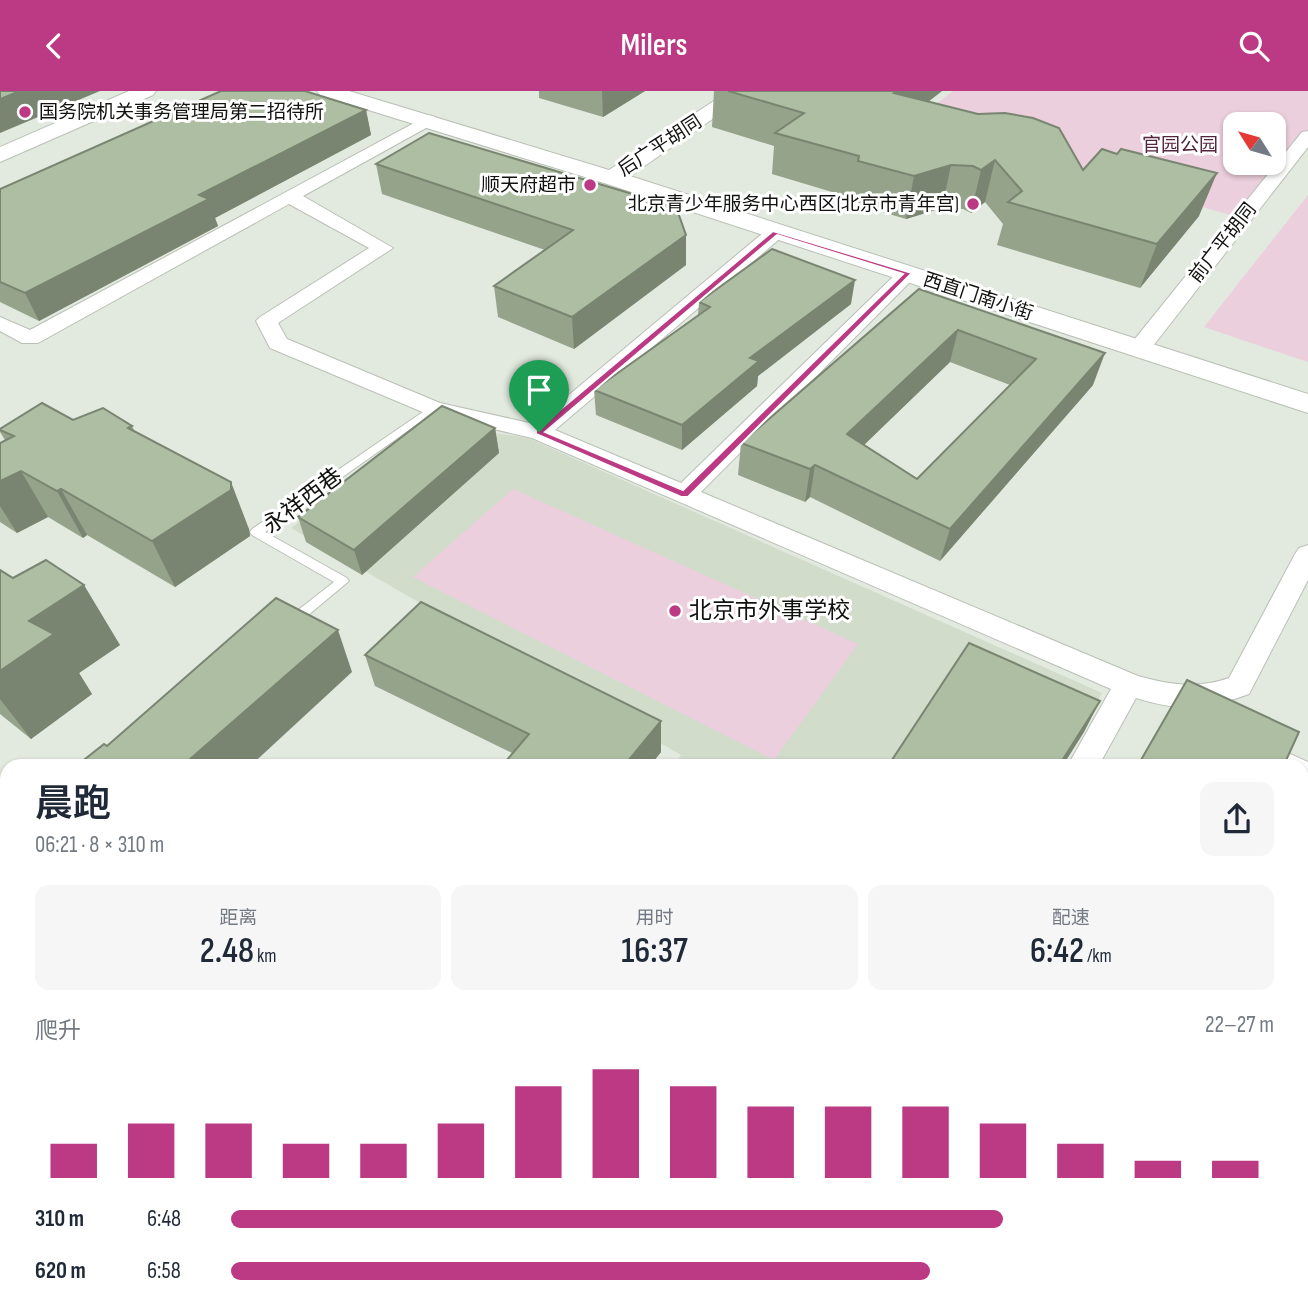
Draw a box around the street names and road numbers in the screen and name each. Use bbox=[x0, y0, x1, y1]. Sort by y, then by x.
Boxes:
street label: 后广平胡同 bbox=[614, 110, 706, 182]
street label: 前广平胡同 bbox=[1185, 198, 1261, 288]
street label: 西直门南小街 bbox=[920, 268, 1036, 326]
street label: 永祥西巷 bbox=[258, 462, 348, 540]

